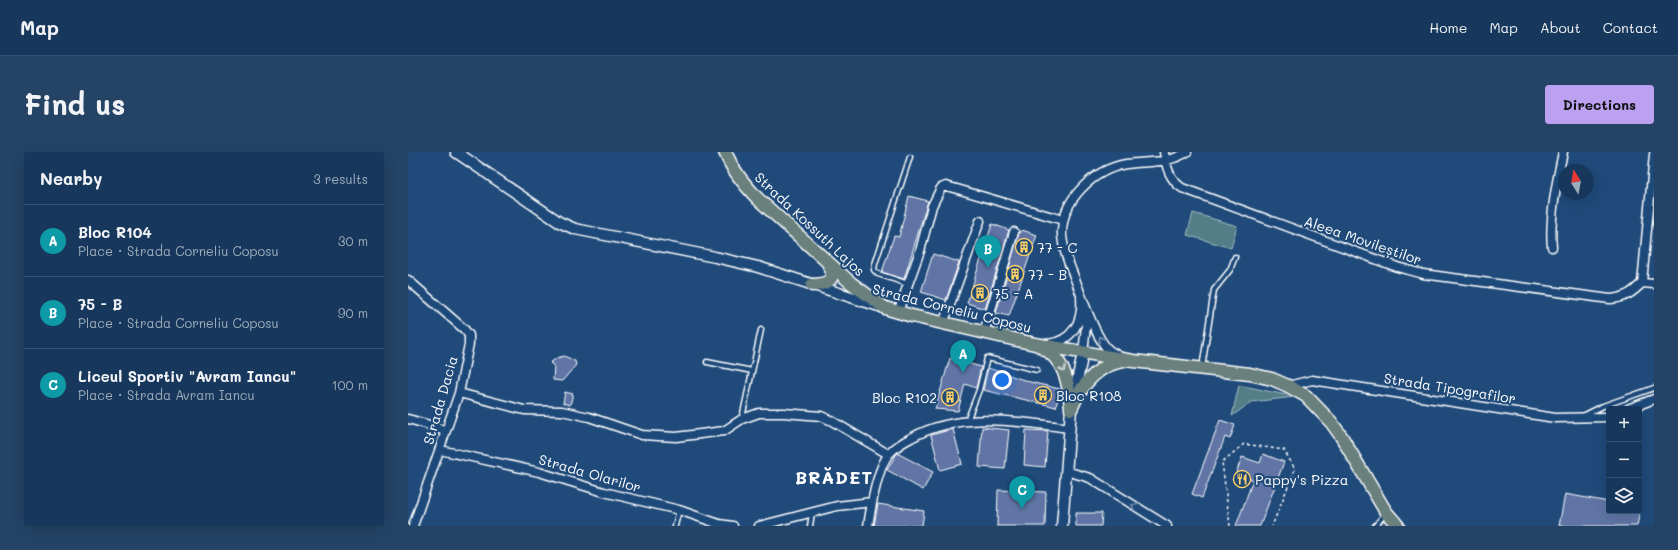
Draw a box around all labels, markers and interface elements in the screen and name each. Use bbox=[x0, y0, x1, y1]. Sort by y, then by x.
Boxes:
text: Map bbox=[20, 15, 59, 40]
text: Home bbox=[1429, 18, 1467, 37]
text: Map bbox=[1489, 18, 1518, 37]
text: About bbox=[1540, 18, 1581, 37]
text: Contact bbox=[1603, 18, 1658, 37]
button: Directions bbox=[1545, 85, 1654, 124]
text: Find us bbox=[24, 86, 125, 122]
north arrow bbox=[1558, 164, 1594, 200]
text: Nearby bbox=[40, 167, 102, 189]
street label: Strada Kossuth Lajos bbox=[751, 168, 869, 280]
text: 3 results bbox=[313, 170, 368, 187]
street label: Aleea Movileștilor bbox=[1302, 211, 1424, 269]
text: Bloc R104 bbox=[78, 222, 152, 242]
text: A bbox=[48, 232, 58, 249]
text: 30 m bbox=[338, 232, 368, 249]
pin: B bbox=[975, 235, 1001, 268]
building icon: 77 - C bbox=[1014, 237, 1034, 257]
place label: 77 - C bbox=[1037, 238, 1077, 257]
text: Place · Strada Corneliu Coposu bbox=[78, 242, 279, 259]
building icon: 77 - B bbox=[1005, 264, 1025, 284]
place label: 77 - B bbox=[1028, 265, 1067, 284]
street label: Strada Corneliu Coposu bbox=[870, 279, 1034, 337]
building icon: 75 - A bbox=[970, 283, 990, 303]
place label: 75 - A bbox=[993, 284, 1034, 303]
text: 75 - B bbox=[78, 294, 122, 314]
text: B bbox=[49, 304, 57, 321]
text: 90 m bbox=[338, 304, 368, 321]
text: Place · Strada Corneliu Coposu bbox=[78, 314, 279, 331]
one-way arrow bbox=[1099, 336, 1106, 344]
pin: A bbox=[950, 340, 976, 373]
street label: Strada Dacia bbox=[418, 353, 462, 447]
one-way arrow bbox=[1058, 365, 1066, 373]
text: Liceul Sportiv "Avram Iancu" bbox=[78, 366, 296, 386]
street label: Strada Tipografilor bbox=[1383, 368, 1517, 408]
your location bbox=[992, 370, 1012, 390]
text: C bbox=[48, 376, 58, 393]
text: 100 m bbox=[332, 376, 368, 393]
building icon: Bloc R108 bbox=[1033, 385, 1053, 405]
text: Place · Strada Avram Iancu bbox=[78, 386, 255, 403]
place label: Bloc R108 bbox=[1056, 386, 1122, 405]
building icon: Bloc R102 bbox=[940, 387, 960, 407]
place label: Bloc R102 bbox=[872, 388, 937, 407]
map controls bbox=[1606, 406, 1642, 514]
button: + bbox=[1606, 406, 1642, 442]
button: − bbox=[1606, 442, 1642, 478]
street label: Strada Olarilor bbox=[537, 449, 643, 497]
district label: BRĂDET bbox=[795, 465, 873, 489]
restaurant icon: Pappy's Pizza bbox=[1232, 469, 1252, 489]
place label: Pappy's Pizza bbox=[1255, 470, 1348, 489]
pin: C bbox=[1009, 476, 1035, 509]
button: layers bbox=[1606, 478, 1642, 514]
one-way arrow bbox=[1131, 503, 1138, 510]

